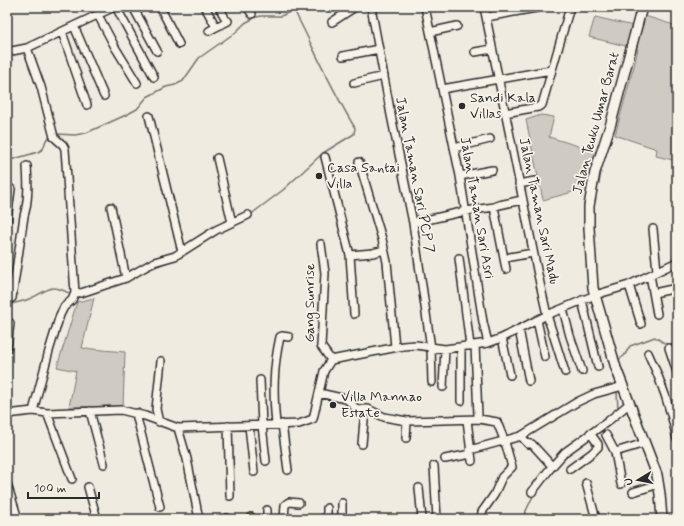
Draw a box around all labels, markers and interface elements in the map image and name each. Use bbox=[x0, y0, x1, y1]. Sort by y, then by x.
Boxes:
street label: Jalan Teuku Umar Barat bbox=[568, 50, 624, 196]
place label: Sandi Kala Villas bbox=[470, 89, 536, 123]
street label: Jalan Taman Sari PCP 7 bbox=[391, 95, 439, 255]
marker: Sandi Kala Villas bbox=[457, 101, 467, 111]
street label: Jalan Taman Sari Asri bbox=[456, 136, 498, 280]
street label: Jalan Taman Sari Madu bbox=[515, 136, 563, 286]
place label: Casa Santai Villa bbox=[327, 159, 400, 193]
marker: Casa Santai Villa bbox=[314, 171, 324, 181]
street label: Gang Sunrise bbox=[301, 263, 320, 343]
place label: Villa Mannao Estate bbox=[341, 388, 422, 422]
marker: Villa Mannao Estate bbox=[328, 400, 338, 410]
north arrow bbox=[618, 460, 658, 500]
scale bar bbox=[28, 474, 99, 500]
text: U bbox=[622, 477, 637, 486]
text: 100 m bbox=[34, 481, 66, 497]

